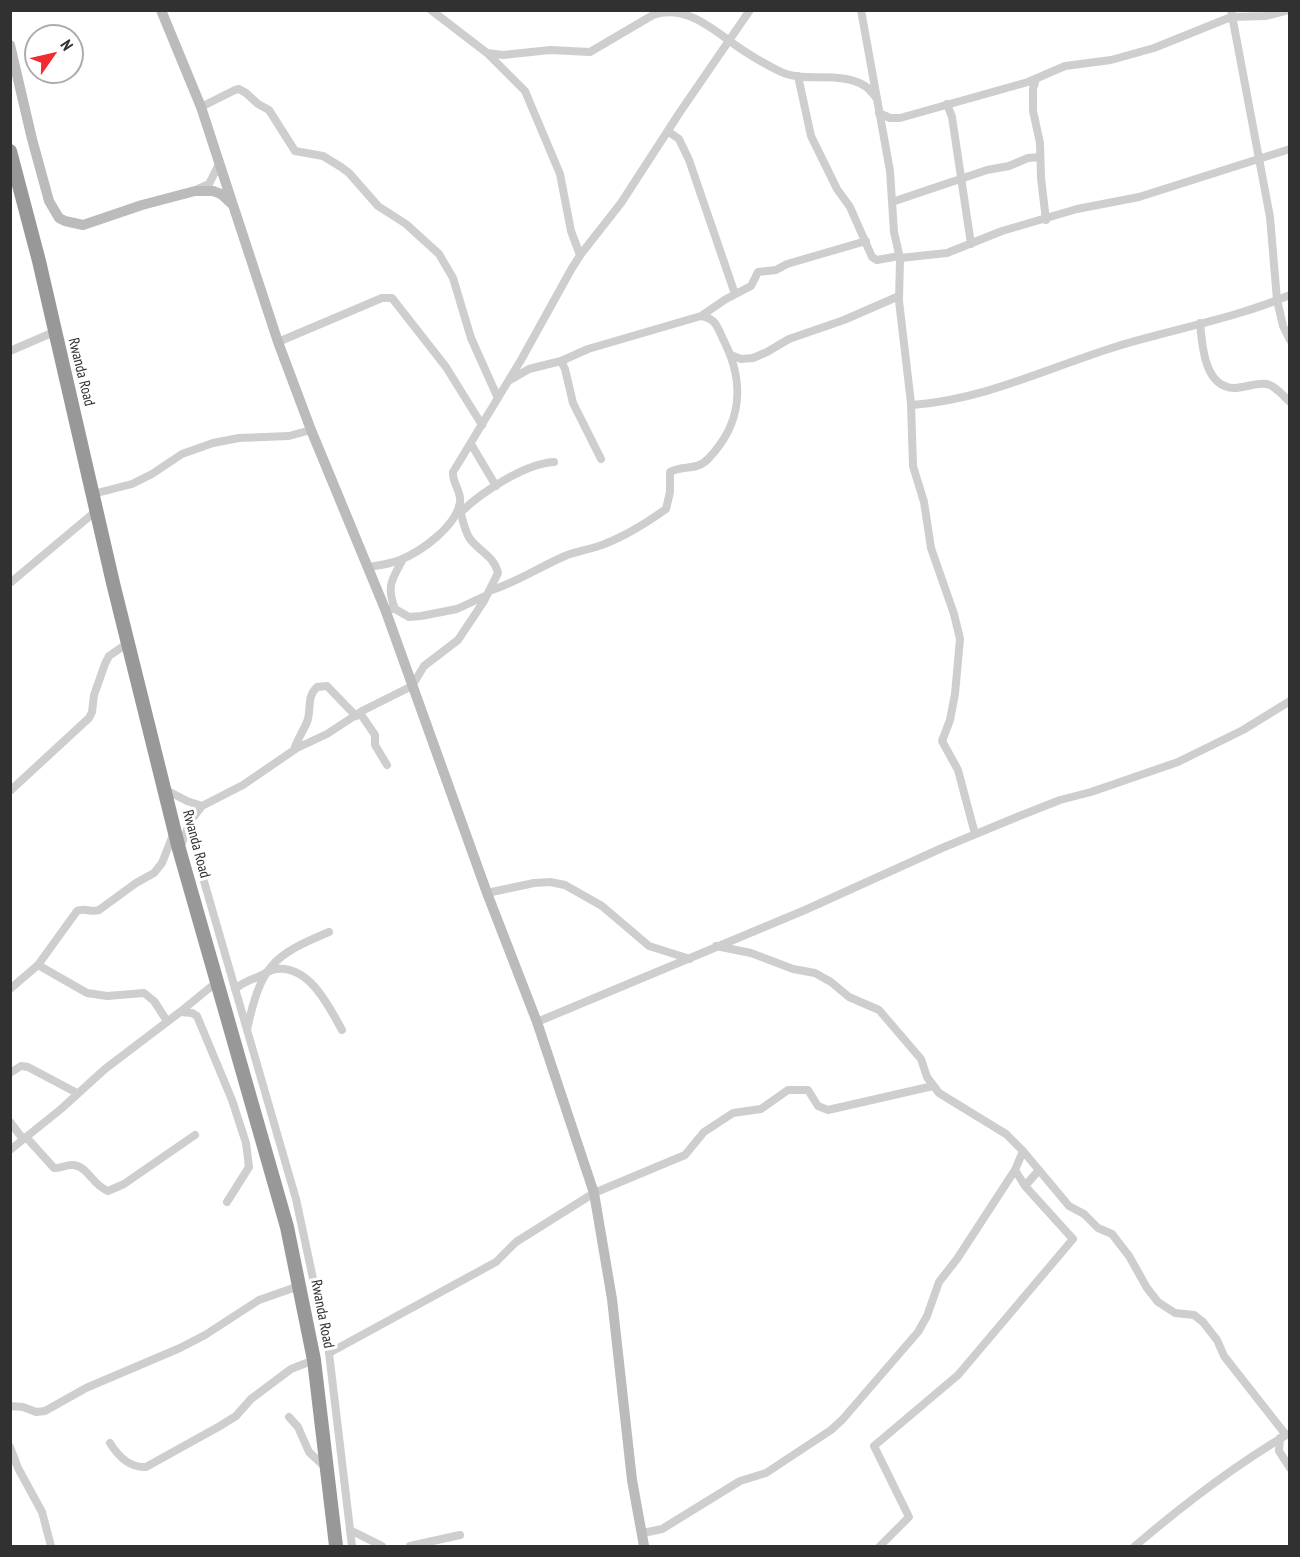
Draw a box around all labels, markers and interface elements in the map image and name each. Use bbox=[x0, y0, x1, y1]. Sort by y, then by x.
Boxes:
north arrow bbox=[24, 24, 84, 84]
text: N bbox=[57, 36, 78, 54]
street label: Rwanda Road bbox=[64, 336, 98, 408]
street label: Rwanda Road bbox=[178, 808, 214, 880]
street label: Rwanda Road bbox=[307, 1278, 337, 1350]

